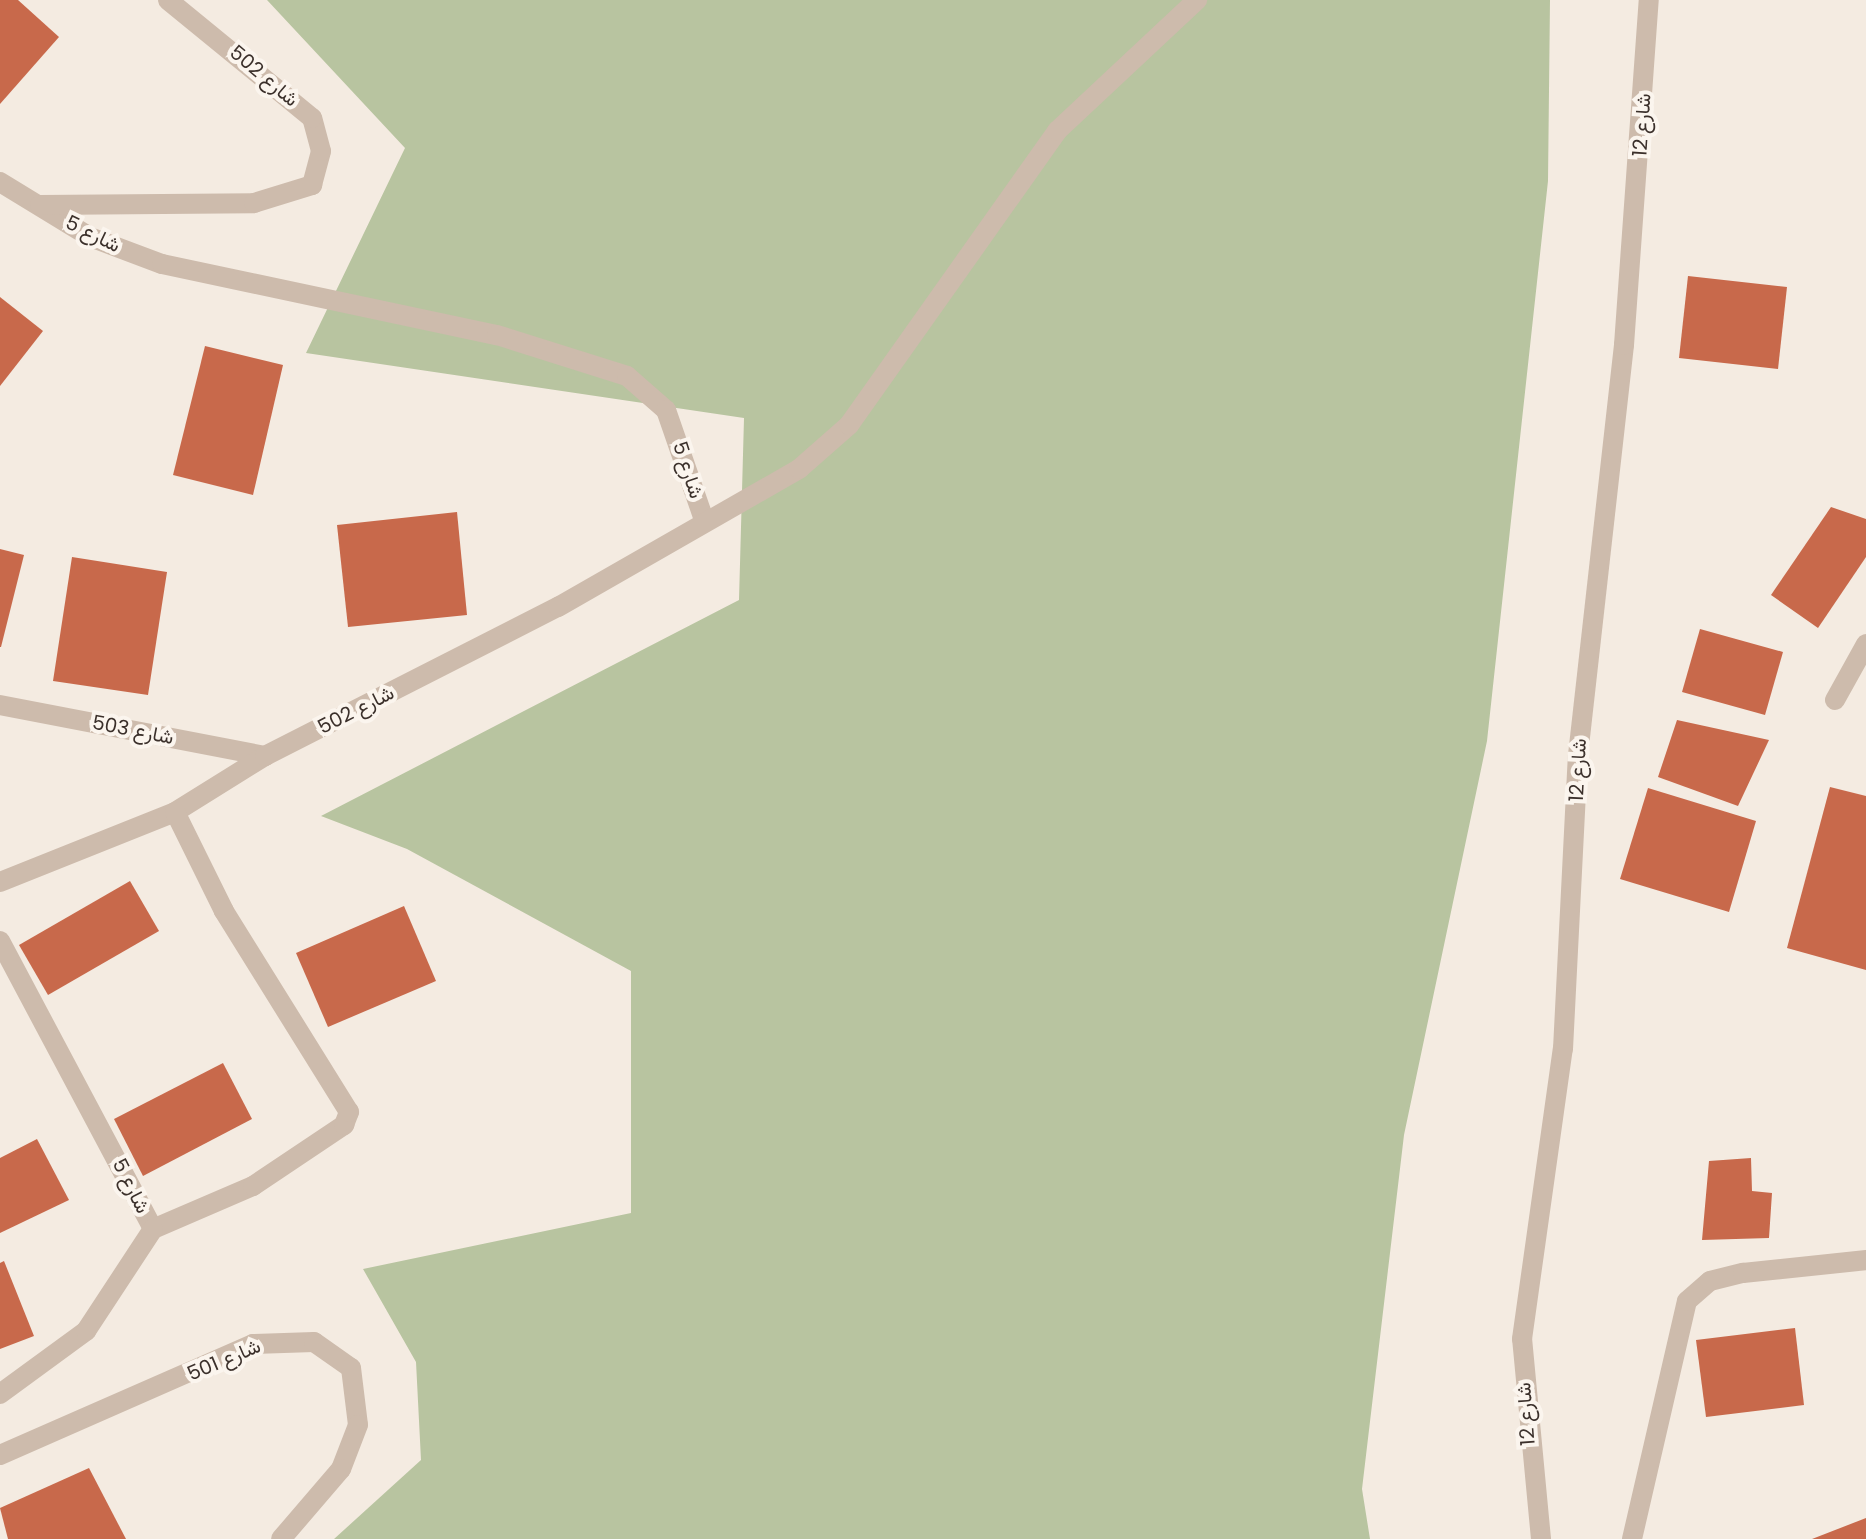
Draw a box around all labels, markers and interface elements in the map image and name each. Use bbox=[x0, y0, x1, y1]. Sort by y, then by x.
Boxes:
street label: شارع 502 bbox=[225, 40, 303, 112]
street label: شارع 12 bbox=[1628, 93, 1656, 157]
street label: شارع 5 bbox=[62, 210, 124, 258]
street label: شارع 5 bbox=[668, 439, 708, 501]
street label: شارع 502 bbox=[314, 681, 398, 739]
street label: شارع 503 bbox=[90, 710, 176, 750]
street label: شارع 12 bbox=[1564, 738, 1592, 802]
street label: شارع 5 bbox=[107, 1155, 155, 1217]
street label: شارع 501 bbox=[184, 1334, 264, 1386]
street label: شارع 12 bbox=[1512, 1382, 1540, 1446]

